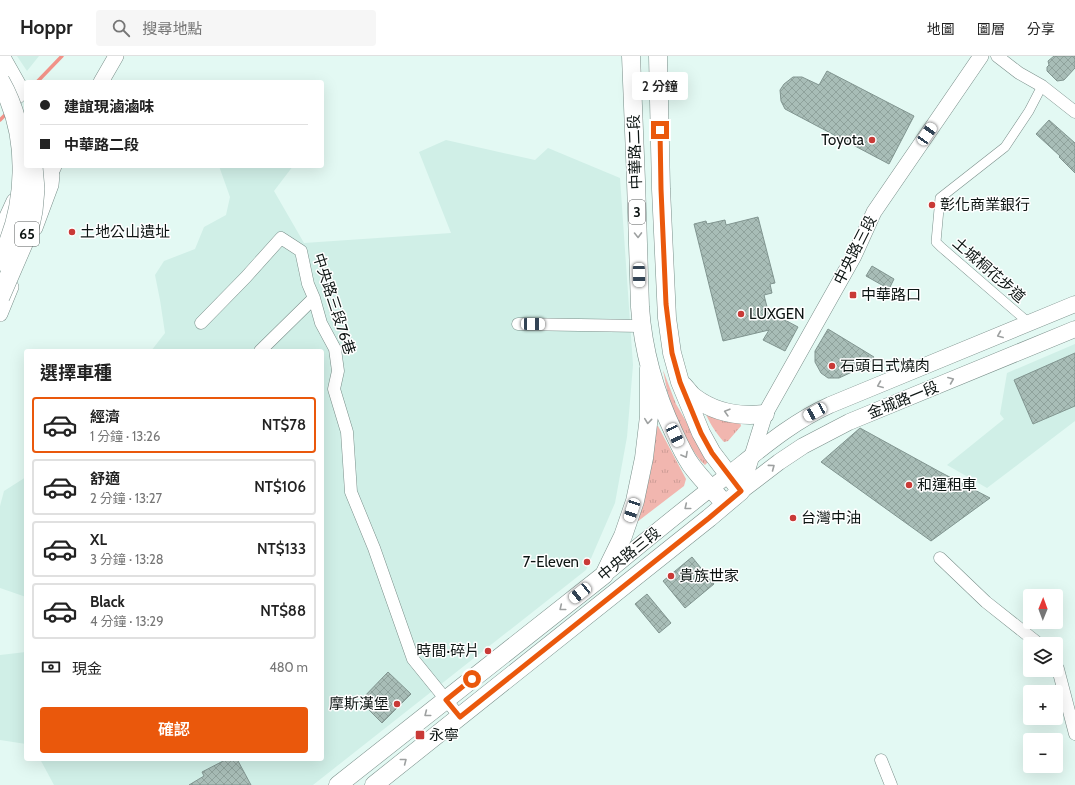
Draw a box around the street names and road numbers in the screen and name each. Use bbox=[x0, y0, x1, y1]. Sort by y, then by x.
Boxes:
street label: 中華路二段 bbox=[625, 114, 645, 190]
road number: 3 bbox=[629, 200, 645, 224]
street label: 中央路三段 bbox=[830, 212, 880, 288]
road number: 65 bbox=[15, 222, 39, 246]
street label: 土城桐花步道 bbox=[949, 234, 1029, 306]
street label: 中央路三段76巷 bbox=[309, 251, 359, 357]
street label: 金城路一段 bbox=[865, 378, 941, 422]
street label: 中央路三段 bbox=[594, 523, 664, 585]

